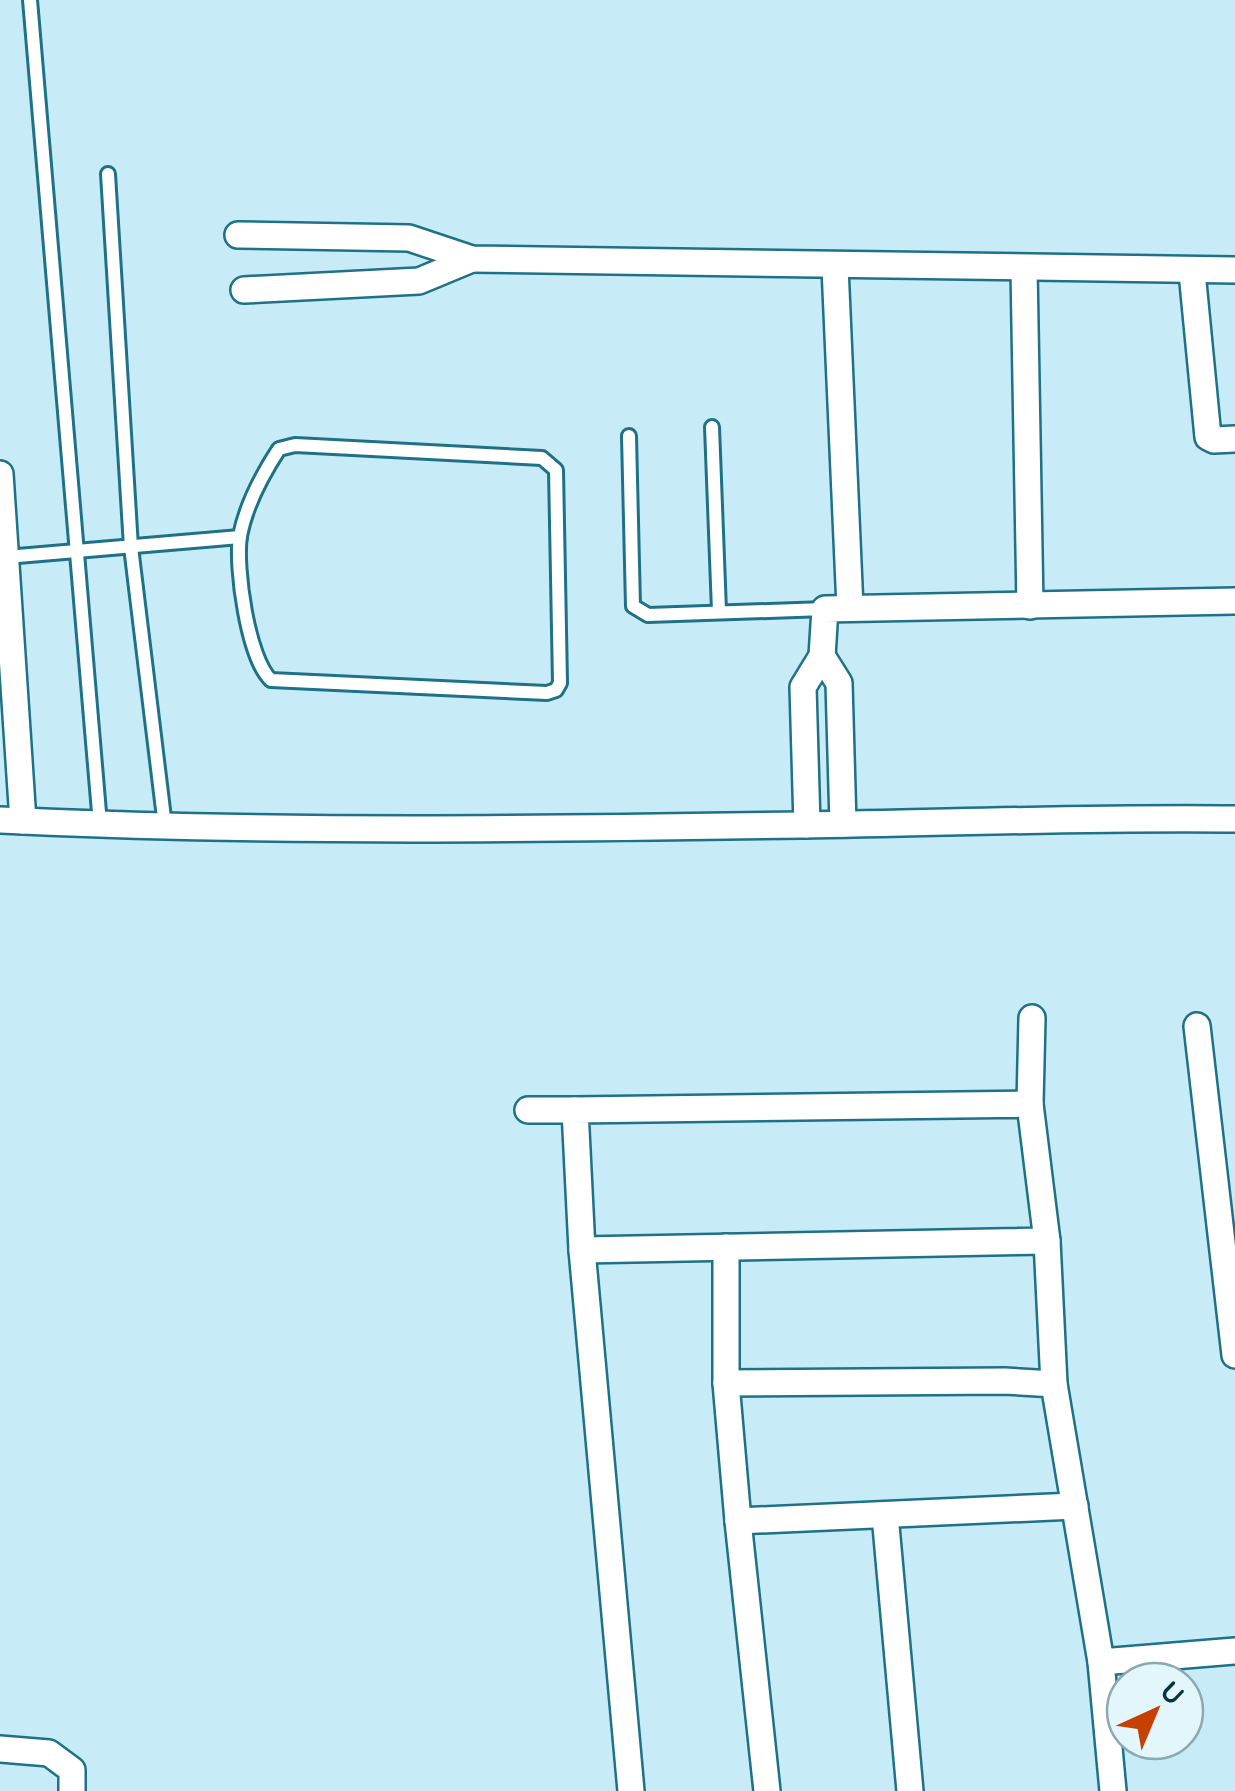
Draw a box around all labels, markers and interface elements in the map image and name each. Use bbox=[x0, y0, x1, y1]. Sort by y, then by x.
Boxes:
north arrow bbox=[1105, 1661, 1205, 1761]
text: U bbox=[1153, 1673, 1192, 1712]

